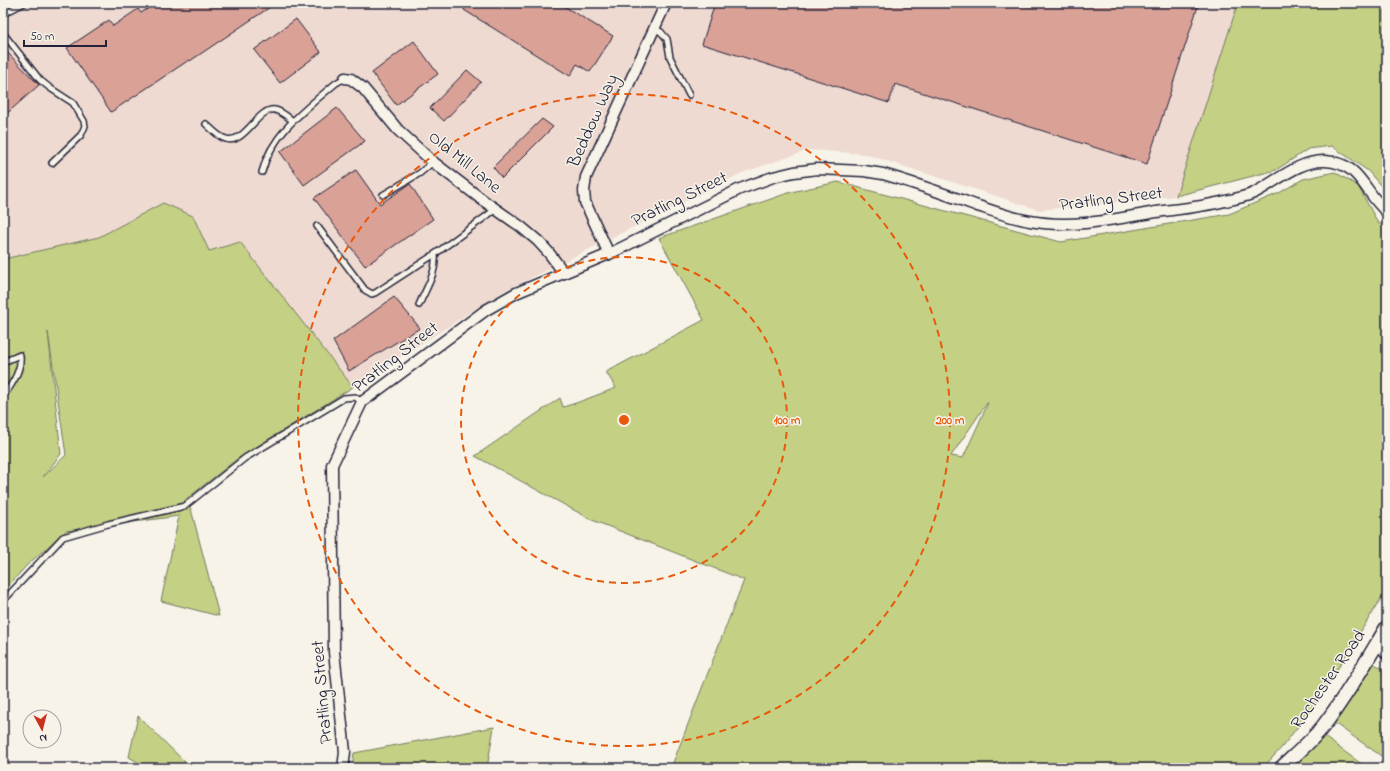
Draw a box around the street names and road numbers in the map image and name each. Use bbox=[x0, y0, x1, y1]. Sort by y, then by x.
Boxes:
street label: Beddow Way bbox=[561, 70, 626, 173]
street label: Old Mill Lane bbox=[422, 125, 507, 201]
street label: Pratling Street bbox=[628, 166, 733, 235]
street label: Pratling Street bbox=[1058, 181, 1164, 220]
street label: Pratling Street bbox=[347, 316, 446, 401]
street label: Rochester Road bbox=[1285, 625, 1373, 735]
street label: Pratling Street bbox=[306, 639, 341, 745]

